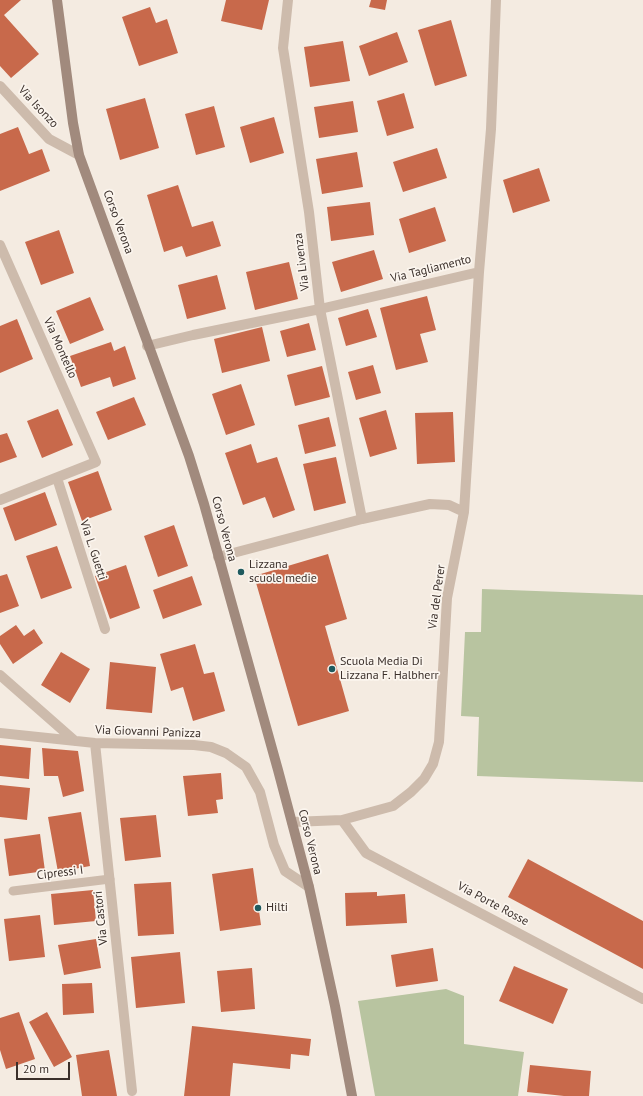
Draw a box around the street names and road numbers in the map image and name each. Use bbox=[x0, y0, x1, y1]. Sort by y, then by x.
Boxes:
street label: Via Isonzo bbox=[15, 83, 61, 131]
street label: Corso Verona bbox=[100, 188, 136, 256]
street label: Via Livenza bbox=[291, 232, 313, 292]
street label: Via Tagliamento bbox=[389, 252, 473, 286]
street label: Via Montello bbox=[40, 315, 80, 381]
street label: Corso Verona bbox=[208, 495, 240, 563]
street label: Via L. Guetti bbox=[77, 518, 109, 582]
street label: Via del Perer bbox=[425, 564, 449, 630]
street label: Via Giovanni Panizza bbox=[95, 723, 201, 741]
street label: Corso Verona bbox=[295, 808, 325, 876]
street label: Cipressi I bbox=[36, 863, 84, 883]
street label: Via Porte Rosse bbox=[455, 879, 531, 929]
street label: Via Castori bbox=[91, 890, 111, 946]

